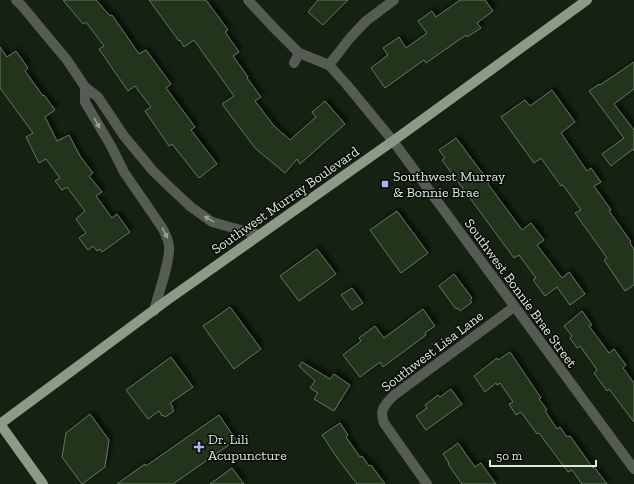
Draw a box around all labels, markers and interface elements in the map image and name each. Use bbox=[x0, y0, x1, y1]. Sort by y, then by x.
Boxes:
one-way arrow bbox=[94, 117, 101, 129]
street label: Southwest Murray Boulevard bbox=[208, 143, 363, 258]
place label: Southwest Murray & Bonnie Brae bbox=[393, 168, 506, 201]
marker: Southwest Murray & Bonnie Brae bbox=[380, 179, 390, 189]
street label: Southwest Bonnie Brae Street bbox=[461, 215, 581, 372]
one-way arrow bbox=[203, 216, 215, 223]
one-way arrow bbox=[162, 228, 168, 239]
street label: Southwest Lisa Lane bbox=[378, 307, 487, 395]
place label: Dr. Lili Acupuncture bbox=[208, 431, 287, 464]
marker: Dr. Lili Acupuncture bbox=[193, 441, 205, 453]
scale bar bbox=[490, 442, 596, 468]
text: 50 m bbox=[496, 449, 523, 463]

